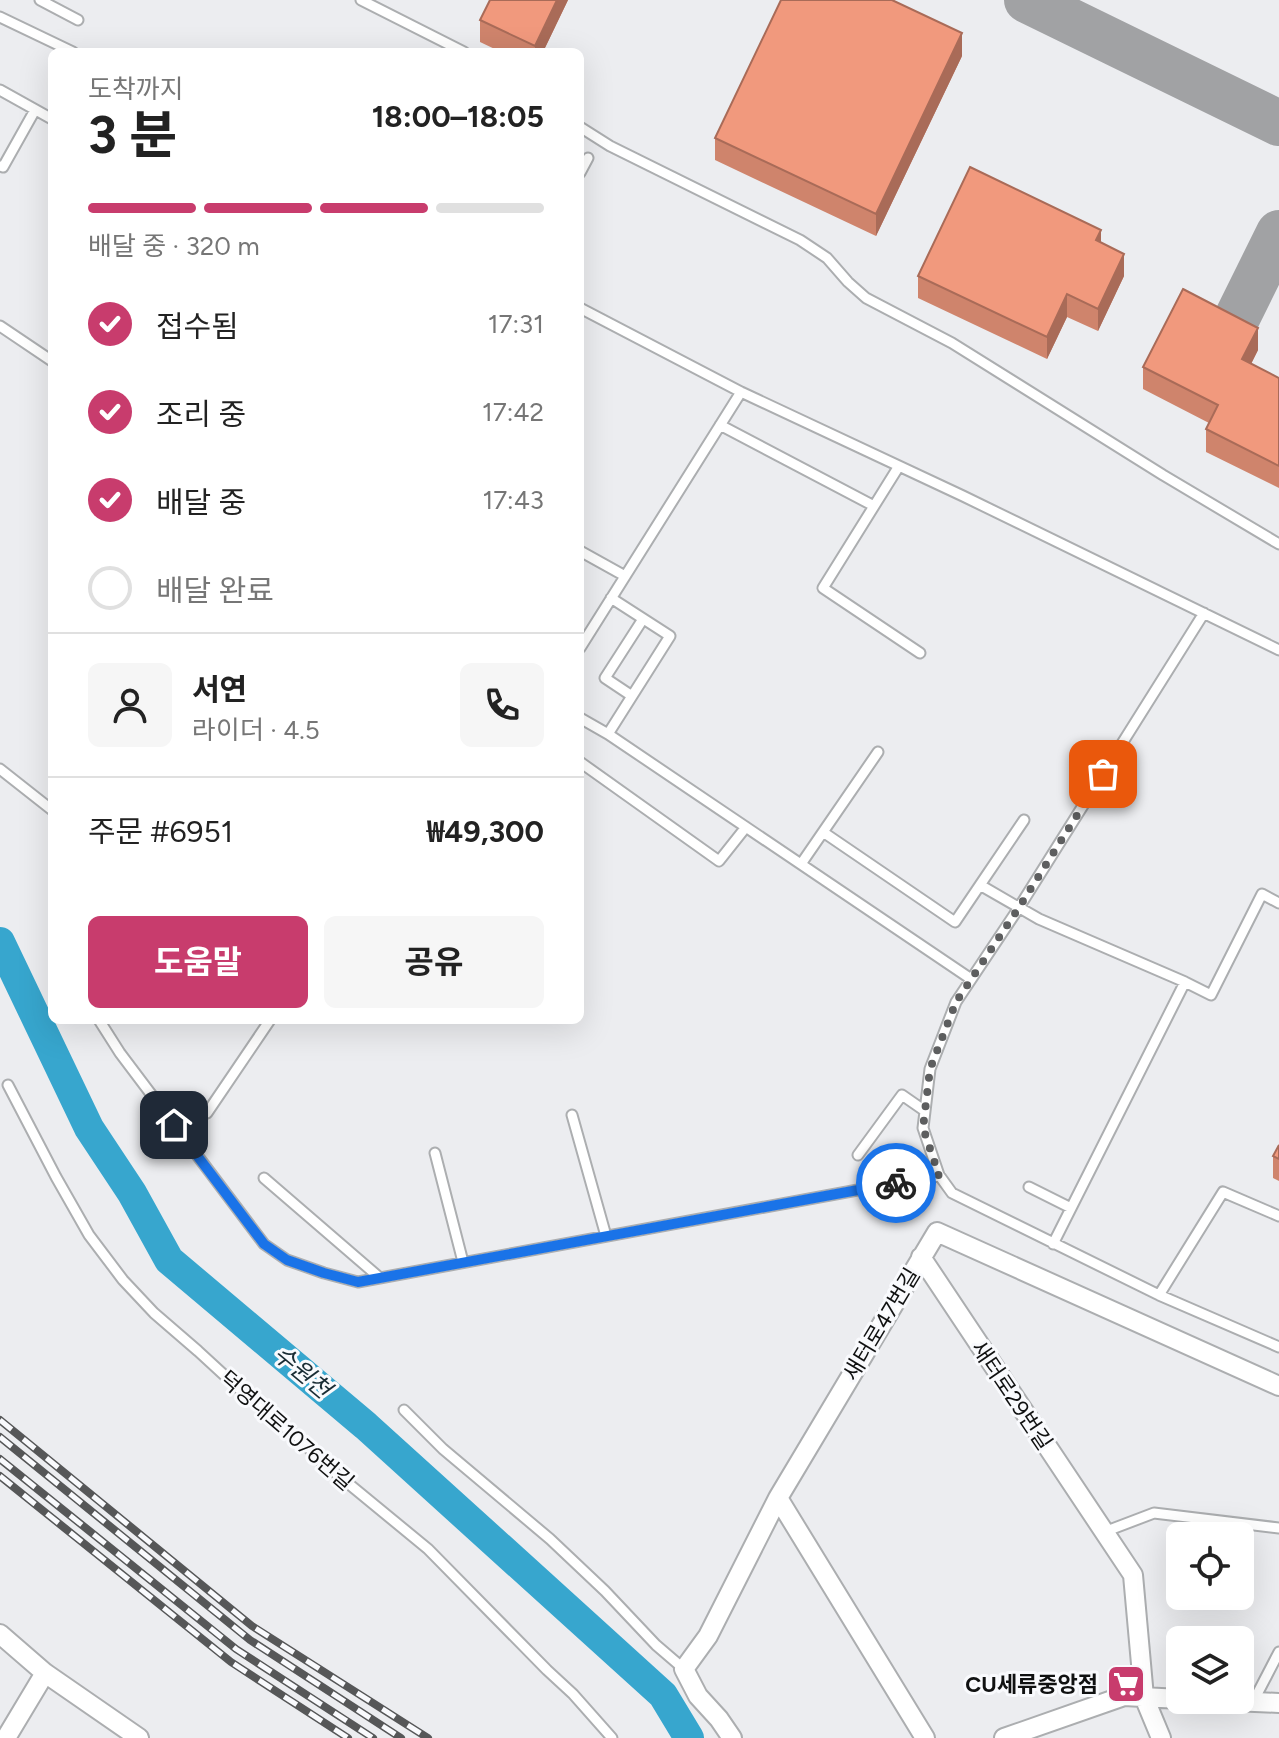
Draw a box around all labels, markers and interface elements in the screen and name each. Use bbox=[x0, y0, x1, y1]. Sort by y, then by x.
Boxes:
text: 도착까지 bbox=[88, 73, 184, 105]
text: 18:00–18:05 bbox=[372, 98, 544, 135]
text: 3 분 bbox=[88, 104, 177, 166]
text: 배달 중 · 320 m bbox=[88, 230, 260, 262]
icon: check bbox=[88, 302, 132, 346]
text: 접수됨 bbox=[156, 308, 239, 345]
text: 17:31 bbox=[488, 308, 544, 340]
icon: check bbox=[88, 390, 132, 434]
text: 조리 중 bbox=[156, 396, 246, 433]
text: 17:42 bbox=[482, 396, 544, 428]
icon: check bbox=[88, 478, 132, 522]
text: 배달 중 bbox=[156, 484, 246, 521]
text: 17:43 bbox=[482, 484, 544, 516]
text: 배달 완료 bbox=[156, 572, 274, 609]
button: person bbox=[88, 663, 172, 747]
button: phone bbox=[460, 663, 544, 747]
text: 서연 bbox=[192, 671, 247, 708]
text: 라이더 · 4.5 bbox=[192, 714, 320, 746]
pin bbox=[1069, 740, 1137, 808]
icon: bag bbox=[1081, 752, 1125, 796]
text: 주문 #6951 bbox=[88, 813, 233, 850]
text: ₩49,300 bbox=[427, 813, 544, 850]
button: 도움말 bbox=[88, 916, 308, 1008]
button: 공유 bbox=[324, 916, 544, 1008]
pin bbox=[140, 1091, 208, 1159]
icon: home bbox=[152, 1103, 196, 1147]
courier bbox=[856, 1143, 936, 1223]
icon: bike bbox=[874, 1161, 918, 1205]
street label: 새터로47번길 bbox=[837, 1263, 926, 1386]
street label: 새터로29번길 bbox=[965, 1336, 1058, 1455]
water label: 수원천 bbox=[268, 1339, 339, 1406]
street label: 덕영대로1076번길 bbox=[214, 1365, 359, 1496]
map controls bbox=[1166, 1522, 1254, 1714]
button: locate bbox=[1166, 1522, 1254, 1610]
button: layers bbox=[1166, 1626, 1254, 1714]
supermarket icon: CU세류중앙점 bbox=[1105, 1663, 1147, 1705]
place label: CU세류중앙점 bbox=[965, 1671, 1098, 1698]

